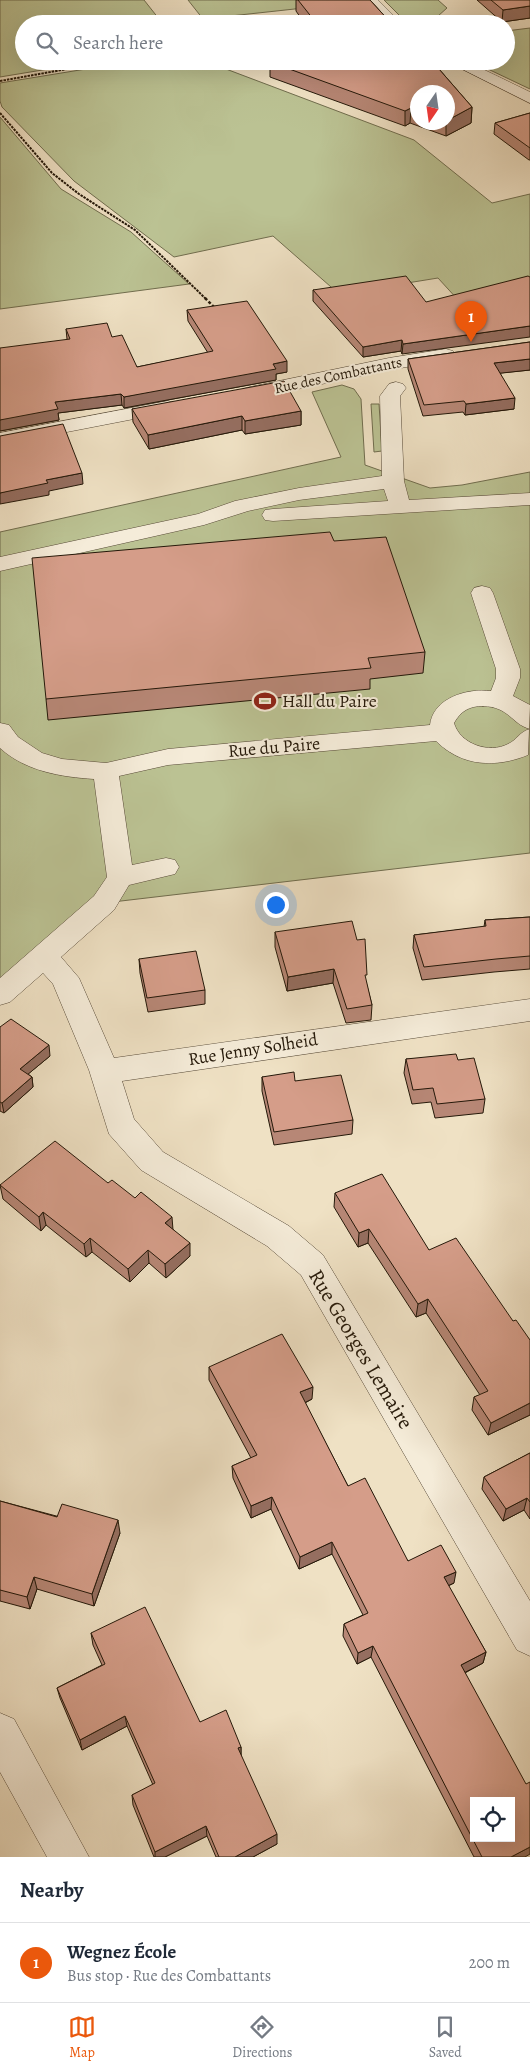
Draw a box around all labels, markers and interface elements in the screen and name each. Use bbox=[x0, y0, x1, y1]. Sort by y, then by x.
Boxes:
search box bbox=[15, 15, 515, 70]
icon: search bbox=[33, 29, 61, 57]
text: Search here bbox=[73, 30, 163, 56]
north arrow bbox=[410, 85, 455, 130]
pin: 1 bbox=[455, 301, 487, 342]
street label: Rue des Combattants bbox=[272, 352, 404, 398]
sports icon: Hall du Paire bbox=[252, 688, 278, 714]
place label: Hall du Paire bbox=[282, 689, 377, 713]
street label: Rue du Paire bbox=[227, 731, 321, 763]
your location bbox=[263, 892, 289, 918]
street label: Rue Jenny Solheid bbox=[186, 1027, 320, 1071]
street label: Rue Georges Lemaire bbox=[302, 1264, 420, 1434]
map controls bbox=[470, 1797, 515, 1842]
button: locate bbox=[470, 1797, 515, 1842]
text: Nearby bbox=[20, 1876, 83, 1904]
text: Wegnez École bbox=[67, 1939, 176, 1965]
text: 1 bbox=[33, 1952, 39, 1974]
text: 200 m bbox=[469, 1952, 510, 1974]
text: Bus stop · Rue des Combattants bbox=[67, 1965, 271, 1987]
tab: Map bbox=[68, 2013, 96, 2062]
tab: Directions bbox=[232, 2013, 292, 2062]
tab: Saved bbox=[429, 2013, 462, 2062]

